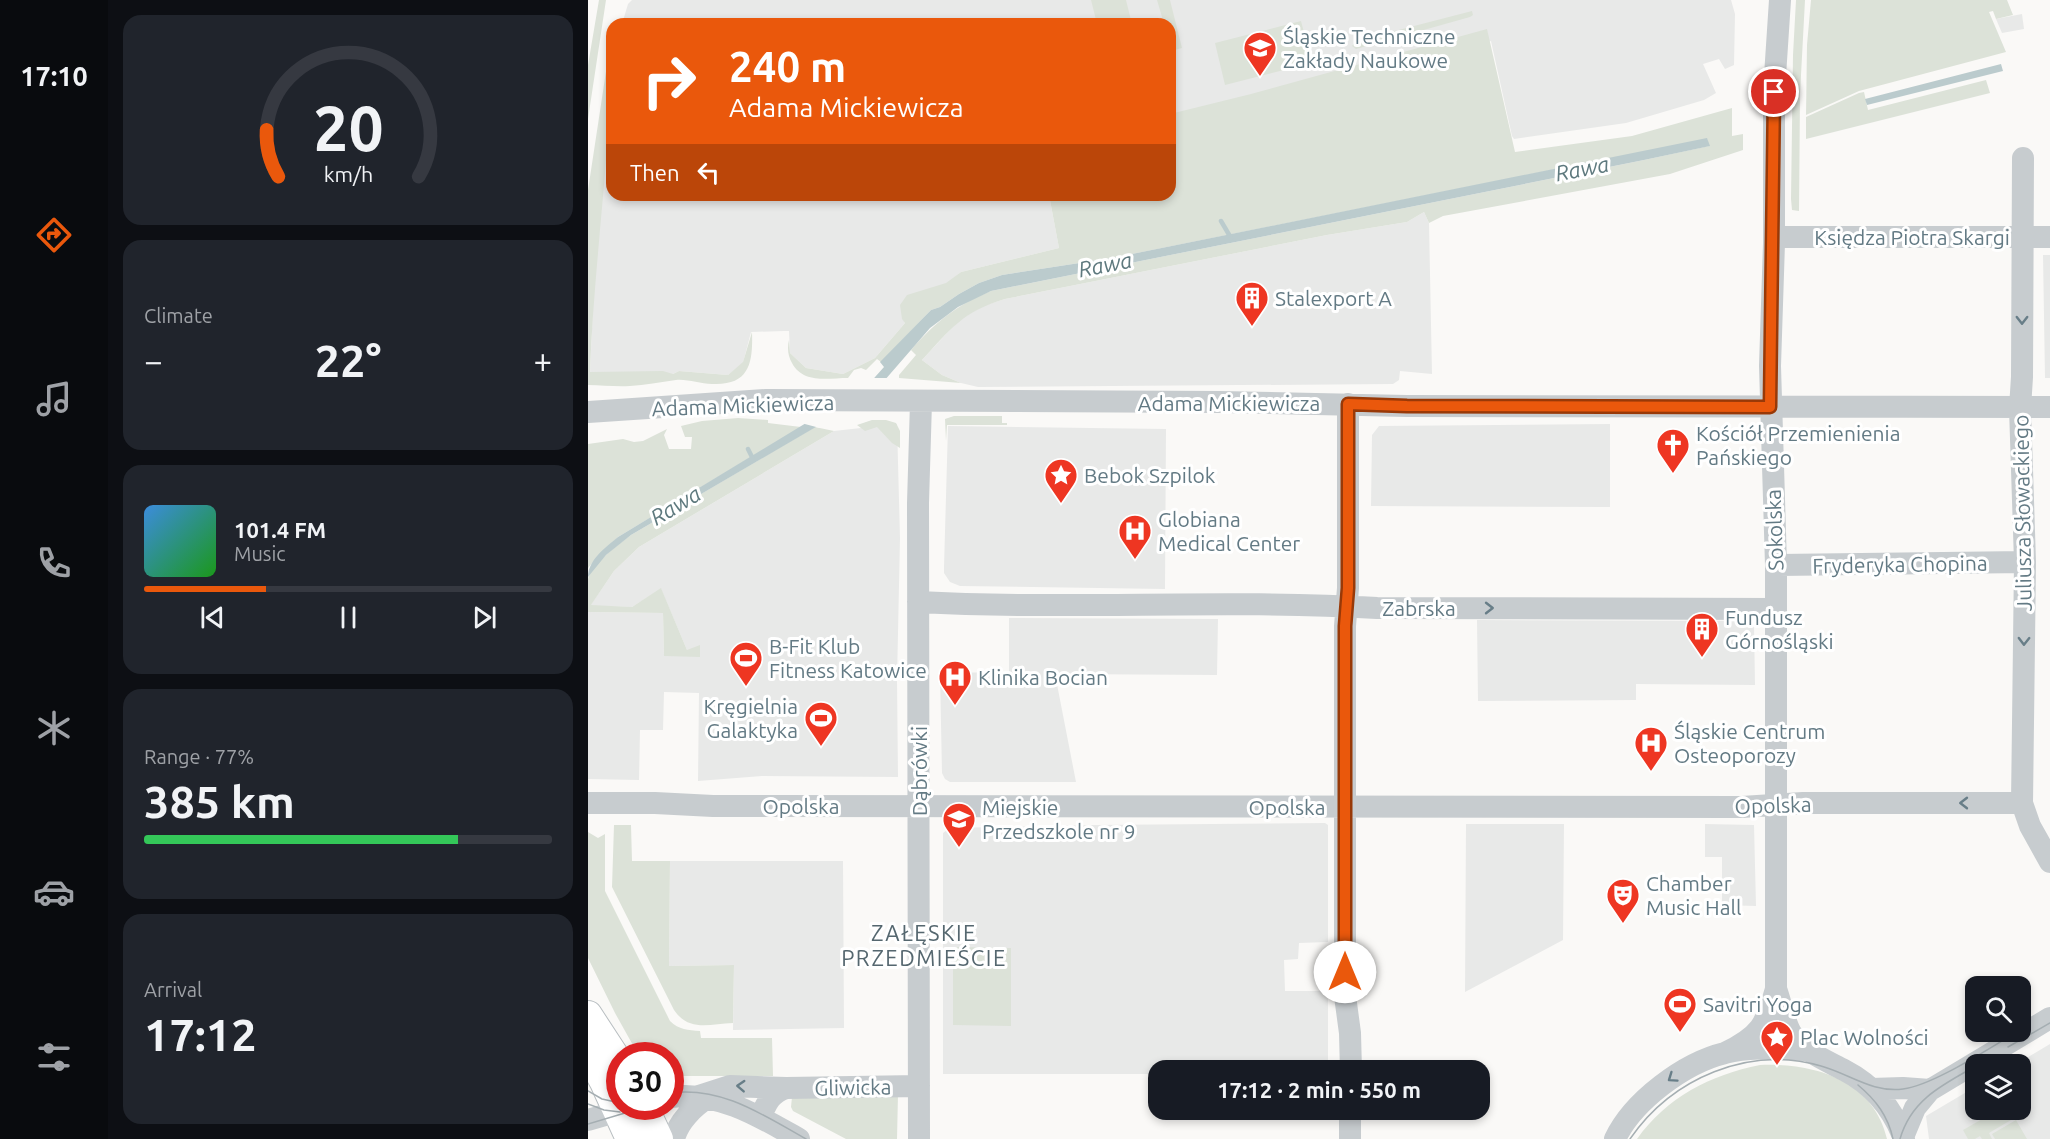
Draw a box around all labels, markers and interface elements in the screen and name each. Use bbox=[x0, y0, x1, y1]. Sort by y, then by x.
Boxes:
place label: Śląskie Techniczne Zakłady Naukowe bbox=[1283, 24, 1456, 72]
school or university icon: Śląskie Techniczne Zakłady Naukowe bbox=[1242, 30, 1278, 77]
icon: right bbox=[630, 42, 708, 120]
text: 240 m bbox=[729, 43, 846, 90]
text: 17:10 bbox=[20, 61, 88, 91]
pin bbox=[1748, 66, 1799, 117]
icon: arrive bbox=[1757, 75, 1790, 108]
text: Adama Mickiewicza bbox=[729, 92, 964, 122]
text: 20 bbox=[313, 93, 383, 163]
water label: Rawa bbox=[1553, 151, 1611, 185]
icon: left bbox=[692, 156, 725, 189]
text: Then bbox=[630, 160, 680, 185]
text: km/h bbox=[323, 162, 373, 186]
icon: directions bbox=[33, 214, 75, 256]
street label: Księdza Piotra Skargi bbox=[1814, 225, 2010, 249]
water label: Rawa bbox=[1076, 247, 1134, 281]
building icon: Stalexport A bbox=[1234, 280, 1270, 327]
place label: Stalexport A bbox=[1275, 286, 1392, 310]
text: Climate bbox=[144, 304, 213, 327]
one-way arrow bbox=[2016, 316, 2028, 325]
text: 22° bbox=[315, 335, 381, 386]
text: − bbox=[144, 342, 163, 379]
text: + bbox=[533, 342, 552, 379]
icon: music bbox=[33, 378, 75, 420]
street label: Adama Mickiewicza bbox=[651, 390, 835, 420]
street label: Adama Mickiewicza bbox=[1138, 391, 1320, 415]
street label: Juliusza Słowackiego bbox=[2008, 415, 2036, 611]
place label: Kościół Przemienienia Pańskiego bbox=[1696, 421, 1900, 469]
church icon: Kościół Przemienienia Pańskiego bbox=[1655, 427, 1691, 474]
place icon: Bebok Szpilok bbox=[1043, 457, 1079, 504]
place label: Bebok Szpilok bbox=[1084, 463, 1216, 487]
water label: Rawa bbox=[645, 480, 705, 530]
street label: Sokolska bbox=[1761, 489, 1787, 571]
place label: Globiana Medical Center bbox=[1158, 507, 1300, 555]
hospital icon: Globiana Medical Center bbox=[1117, 513, 1153, 560]
text: 101.4 FM bbox=[234, 517, 326, 542]
icon: phone bbox=[33, 542, 75, 584]
text: Music bbox=[234, 542, 286, 565]
street label: Fryderyka Chopina bbox=[1812, 550, 1988, 578]
street label: Zabrska bbox=[1382, 596, 1456, 620]
icon: previous bbox=[196, 601, 229, 634]
icon: pause bbox=[332, 601, 365, 634]
icon: next bbox=[468, 601, 501, 634]
one-way arrow bbox=[1485, 602, 1494, 614]
place label: Fundusz Górnośląski bbox=[1725, 605, 1834, 653]
building icon: Fundusz Górnośląski bbox=[1684, 611, 1720, 658]
place label: B-Fit Klub Fitness Katowice bbox=[769, 634, 927, 682]
one-way arrow bbox=[2018, 637, 2030, 646]
sports icon: B-Fit Klub Fitness Katowice bbox=[728, 640, 764, 687]
hospital icon: Klinika Bocian bbox=[937, 659, 973, 706]
place label: Klinika Bocian bbox=[978, 665, 1108, 689]
place label: Kręgielnia Galaktyka bbox=[704, 694, 798, 742]
sports icon: Kręgielnia Galaktyka bbox=[803, 700, 839, 747]
icon: climate bbox=[33, 707, 75, 749]
place label: Śląskie Centrum Osteoporozy bbox=[1674, 719, 1825, 767]
hospital icon: Śląskie Centrum Osteoporozy bbox=[1633, 725, 1669, 772]
street label: Dąbrówki bbox=[907, 726, 931, 816]
text: Range · 77% bbox=[144, 745, 254, 768]
text: 385 km bbox=[144, 776, 295, 827]
street label: Opolska bbox=[1734, 792, 1812, 818]
street label: Opolska bbox=[763, 794, 839, 818]
place label: Miejskie Przedszkole nr 9 bbox=[982, 795, 1136, 843]
street label: Opolska bbox=[1249, 795, 1325, 819]
one-way arrow bbox=[1959, 796, 1968, 809]
school or university icon: Miejskie Przedszkole nr 9 bbox=[941, 801, 977, 848]
icon: car bbox=[33, 871, 75, 913]
place label: Chamber Music Hall bbox=[1646, 871, 1741, 919]
theatre icon: Chamber Music Hall bbox=[1605, 877, 1641, 924]
district label: ZAŁĘSKIE PRZEDMIEŚCIE bbox=[841, 920, 1007, 970]
position arrow bbox=[1313, 940, 1377, 1004]
map controls bbox=[1965, 976, 2031, 1120]
button: search bbox=[1965, 976, 2031, 1042]
text: Arrival bbox=[144, 978, 202, 1001]
sports icon: Savitri Yoga bbox=[1662, 986, 1698, 1033]
place label: Savitri Yoga bbox=[1703, 992, 1813, 1016]
text: 17:12 bbox=[144, 1009, 257, 1060]
place icon: Plac Wolności bbox=[1759, 1019, 1795, 1066]
place label: Plac Wolności bbox=[1800, 1025, 1929, 1049]
icon: filters bbox=[33, 1036, 75, 1078]
speed limit sign: 30 bbox=[606, 1042, 684, 1120]
button: layers bbox=[1965, 1054, 2031, 1120]
one-way arrow bbox=[1668, 1071, 1679, 1082]
street label: Gliwicka bbox=[814, 1074, 892, 1100]
text: 17:12 · 2 min · 550 m bbox=[1217, 1077, 1421, 1102]
one-way arrow bbox=[736, 1080, 745, 1093]

